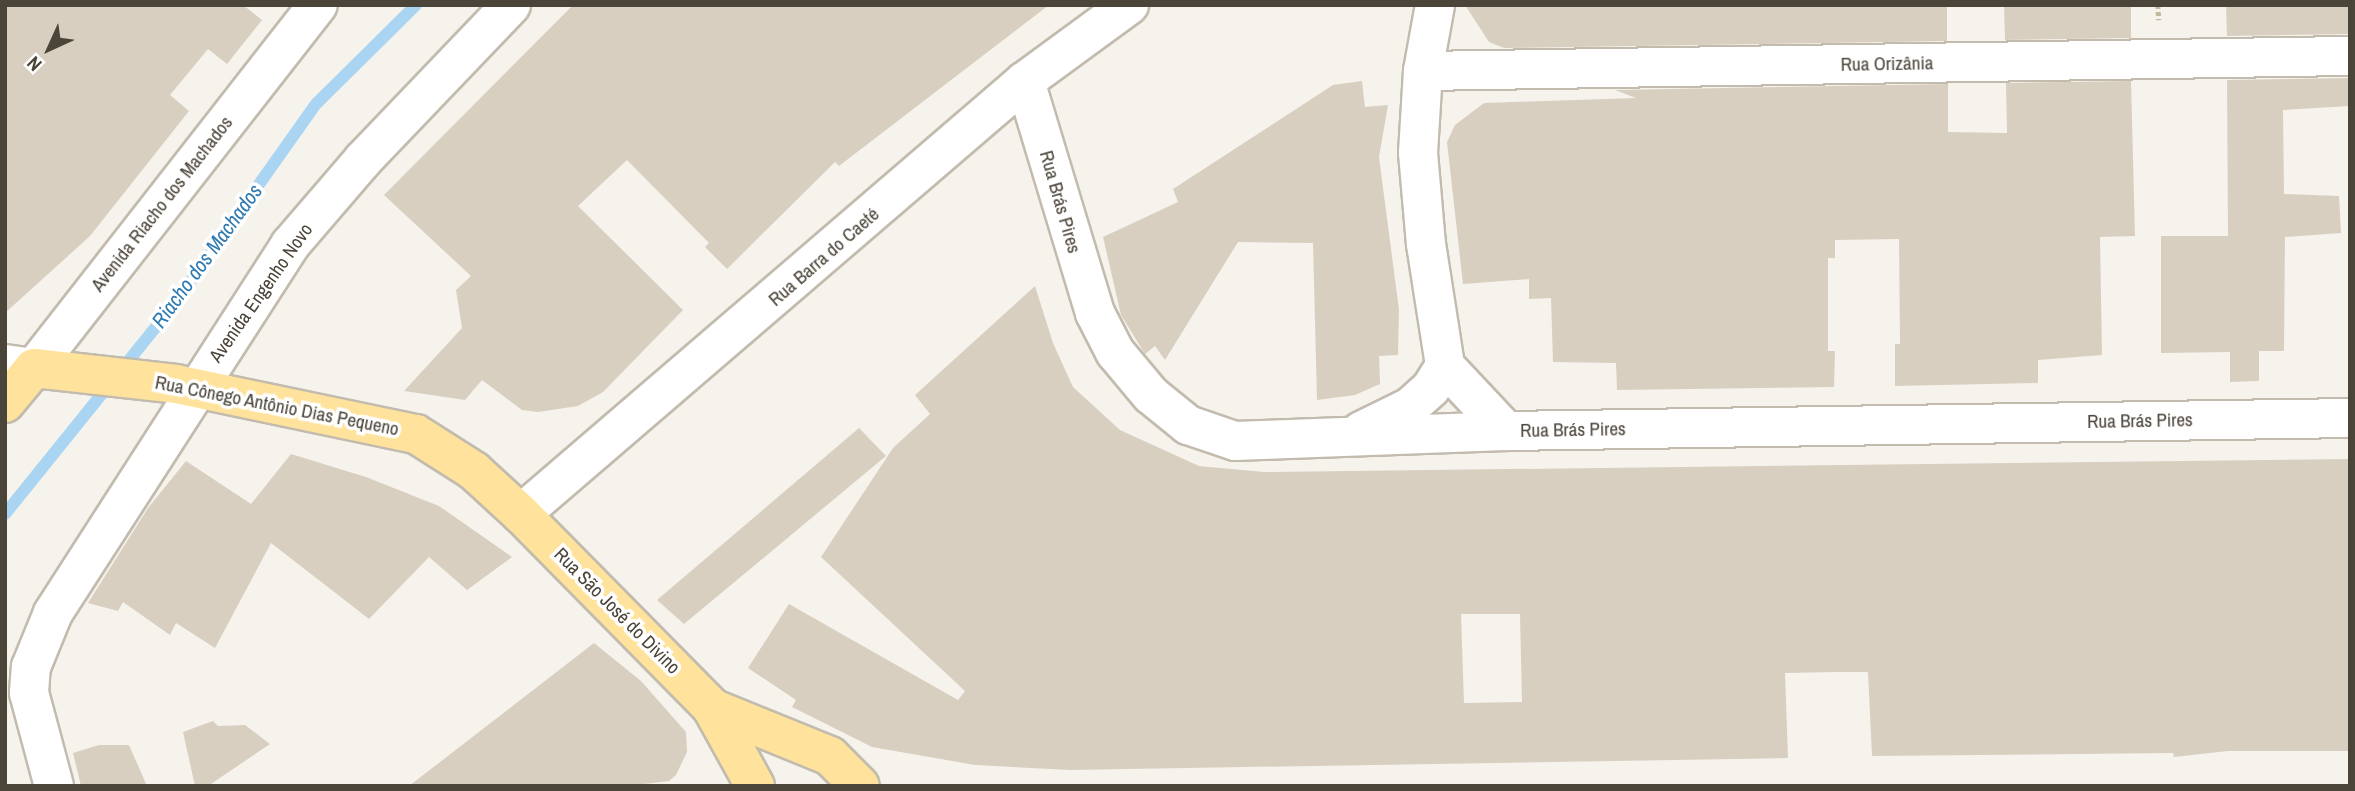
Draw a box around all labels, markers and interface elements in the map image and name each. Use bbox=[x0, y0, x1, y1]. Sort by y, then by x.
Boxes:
north arrow bbox=[14, 14, 84, 84]
text: N bbox=[21, 51, 47, 77]
street label: Rua Orizânia bbox=[1840, 52, 1934, 76]
street label: Avenida Riacho dos Machados bbox=[86, 112, 238, 296]
street label: Rua Brás Pires bbox=[1034, 148, 1086, 256]
water label: Riacho dos Machados bbox=[146, 179, 268, 333]
street label: Rua Barra do Caeté bbox=[764, 203, 884, 311]
street label: Avenida Engenho Novo bbox=[205, 219, 317, 367]
street label: Rua Cônego Antônio Dias Pequeno bbox=[153, 371, 401, 441]
street label: Rua Brás Pires bbox=[2087, 409, 2193, 433]
street label: Rua Brás Pires bbox=[1520, 418, 1626, 442]
street label: Rua São José do Divino bbox=[549, 543, 685, 679]

